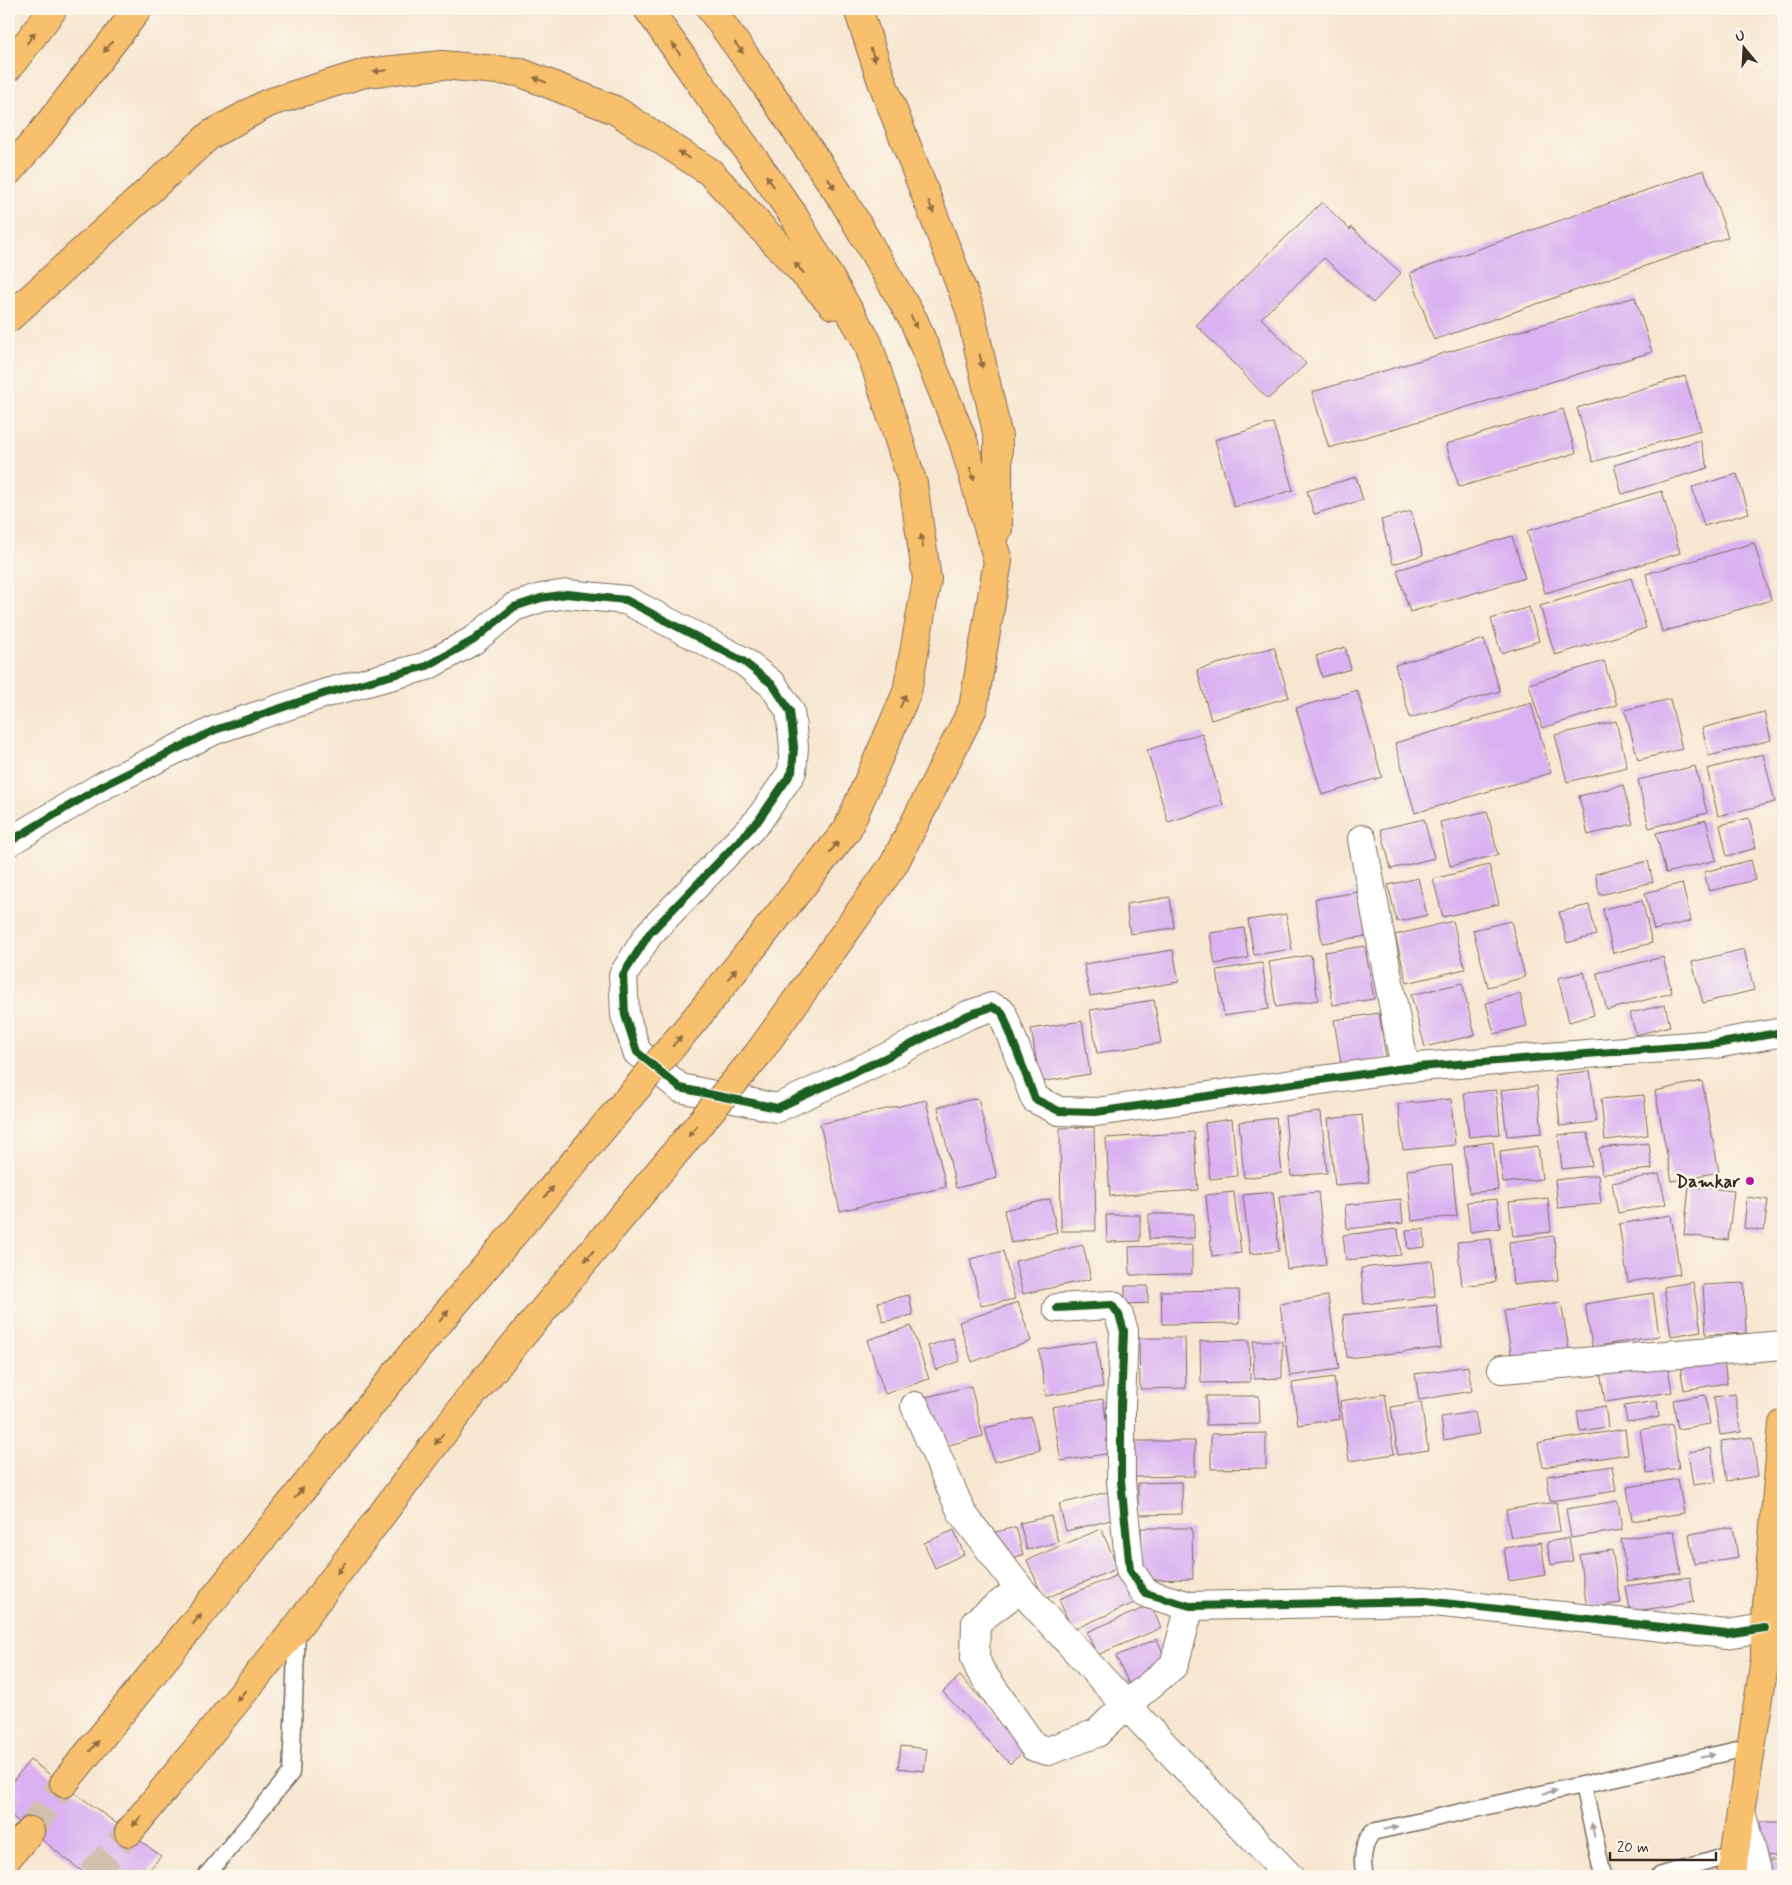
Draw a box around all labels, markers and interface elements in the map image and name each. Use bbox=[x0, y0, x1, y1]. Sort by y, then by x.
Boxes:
north arrow bbox=[1720, 22, 1770, 72]
text: U bbox=[1733, 27, 1747, 47]
one-way arrow bbox=[26, 31, 36, 45]
one-way arrow bbox=[103, 40, 114, 53]
one-way arrow bbox=[671, 42, 681, 55]
one-way arrow bbox=[734, 42, 744, 55]
one-way arrow bbox=[869, 48, 877, 63]
one-way arrow bbox=[372, 67, 388, 75]
one-way arrow bbox=[533, 76, 547, 84]
one-way arrow bbox=[677, 150, 691, 159]
one-way arrow bbox=[765, 175, 775, 188]
one-way arrow bbox=[826, 176, 836, 189]
one-way arrow bbox=[927, 200, 935, 214]
one-way arrow bbox=[793, 263, 805, 275]
one-way arrow bbox=[909, 315, 918, 330]
one-way arrow bbox=[977, 353, 985, 368]
one-way arrow bbox=[969, 466, 977, 481]
one-way arrow bbox=[917, 533, 925, 549]
one-way arrow bbox=[899, 694, 907, 708]
one-way arrow bbox=[828, 841, 839, 854]
one-way arrow bbox=[726, 967, 737, 980]
one-way arrow bbox=[671, 1034, 682, 1047]
one-way arrow bbox=[688, 1125, 699, 1137]
place label: Damkar bbox=[1676, 1170, 1740, 1194]
marker: Damkar bbox=[1744, 1175, 1756, 1187]
one-way arrow bbox=[544, 1185, 555, 1198]
one-way arrow bbox=[583, 1249, 594, 1262]
one-way arrow bbox=[439, 1310, 450, 1323]
one-way arrow bbox=[434, 1432, 444, 1445]
one-way arrow bbox=[294, 1487, 305, 1500]
one-way arrow bbox=[336, 1561, 346, 1575]
one-way arrow bbox=[191, 1613, 202, 1626]
one-way arrow bbox=[235, 1689, 246, 1702]
one-way arrow bbox=[89, 1739, 100, 1752]
one-way arrow bbox=[1701, 1752, 1717, 1760]
one-way arrow bbox=[1542, 1788, 1557, 1796]
one-way arrow bbox=[132, 1815, 143, 1828]
one-way arrow bbox=[1589, 1823, 1597, 1838]
one-way arrow bbox=[1384, 1824, 1399, 1832]
scale bar bbox=[1610, 1830, 1716, 1862]
text: 20 m bbox=[1617, 1838, 1649, 1858]

